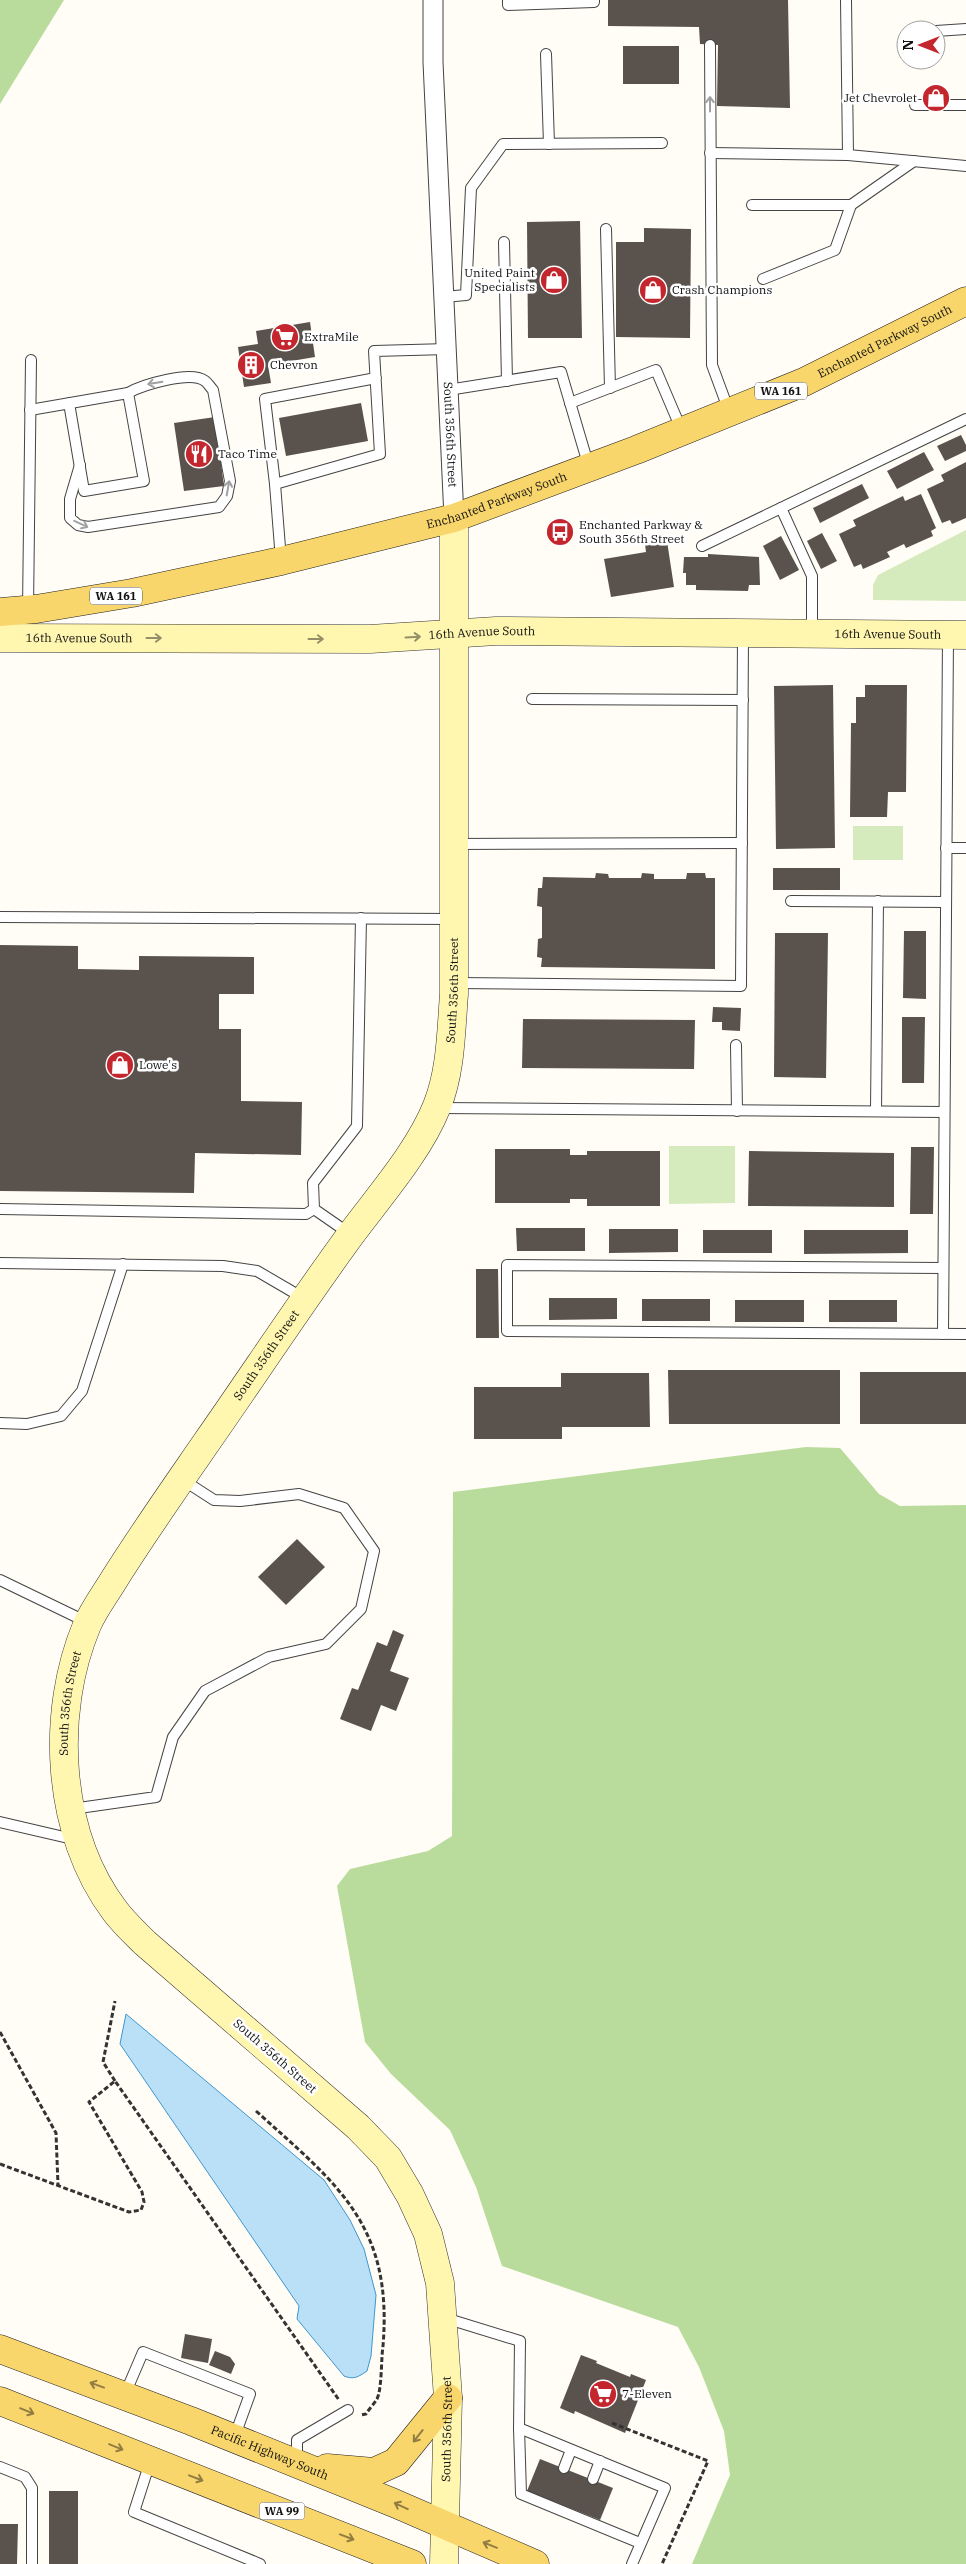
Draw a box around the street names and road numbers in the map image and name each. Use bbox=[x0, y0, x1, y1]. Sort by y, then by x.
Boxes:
street label: Enchanted Parkway South bbox=[815, 301, 955, 381]
street label: South 356th Street bbox=[441, 381, 461, 488]
road number: WA 161 bbox=[755, 382, 807, 400]
street label: Enchanted Parkway South bbox=[425, 468, 569, 532]
road number: WA 161 bbox=[90, 588, 142, 604]
street label: 16th Avenue South bbox=[428, 623, 536, 642]
street label: 16th Avenue South bbox=[834, 626, 942, 642]
street label: 16th Avenue South bbox=[25, 630, 133, 645]
street label: South 356th Street bbox=[442, 937, 461, 1044]
street label: South 356th Street bbox=[230, 1307, 302, 1403]
street label: South 356th Street bbox=[56, 1649, 84, 1756]
street label: South 356th Street bbox=[231, 2015, 320, 2096]
street label: South 356th Street bbox=[438, 2376, 455, 2482]
street label: Pacific Highway South bbox=[209, 2422, 331, 2483]
road number: WA 99 bbox=[260, 2502, 304, 2520]

